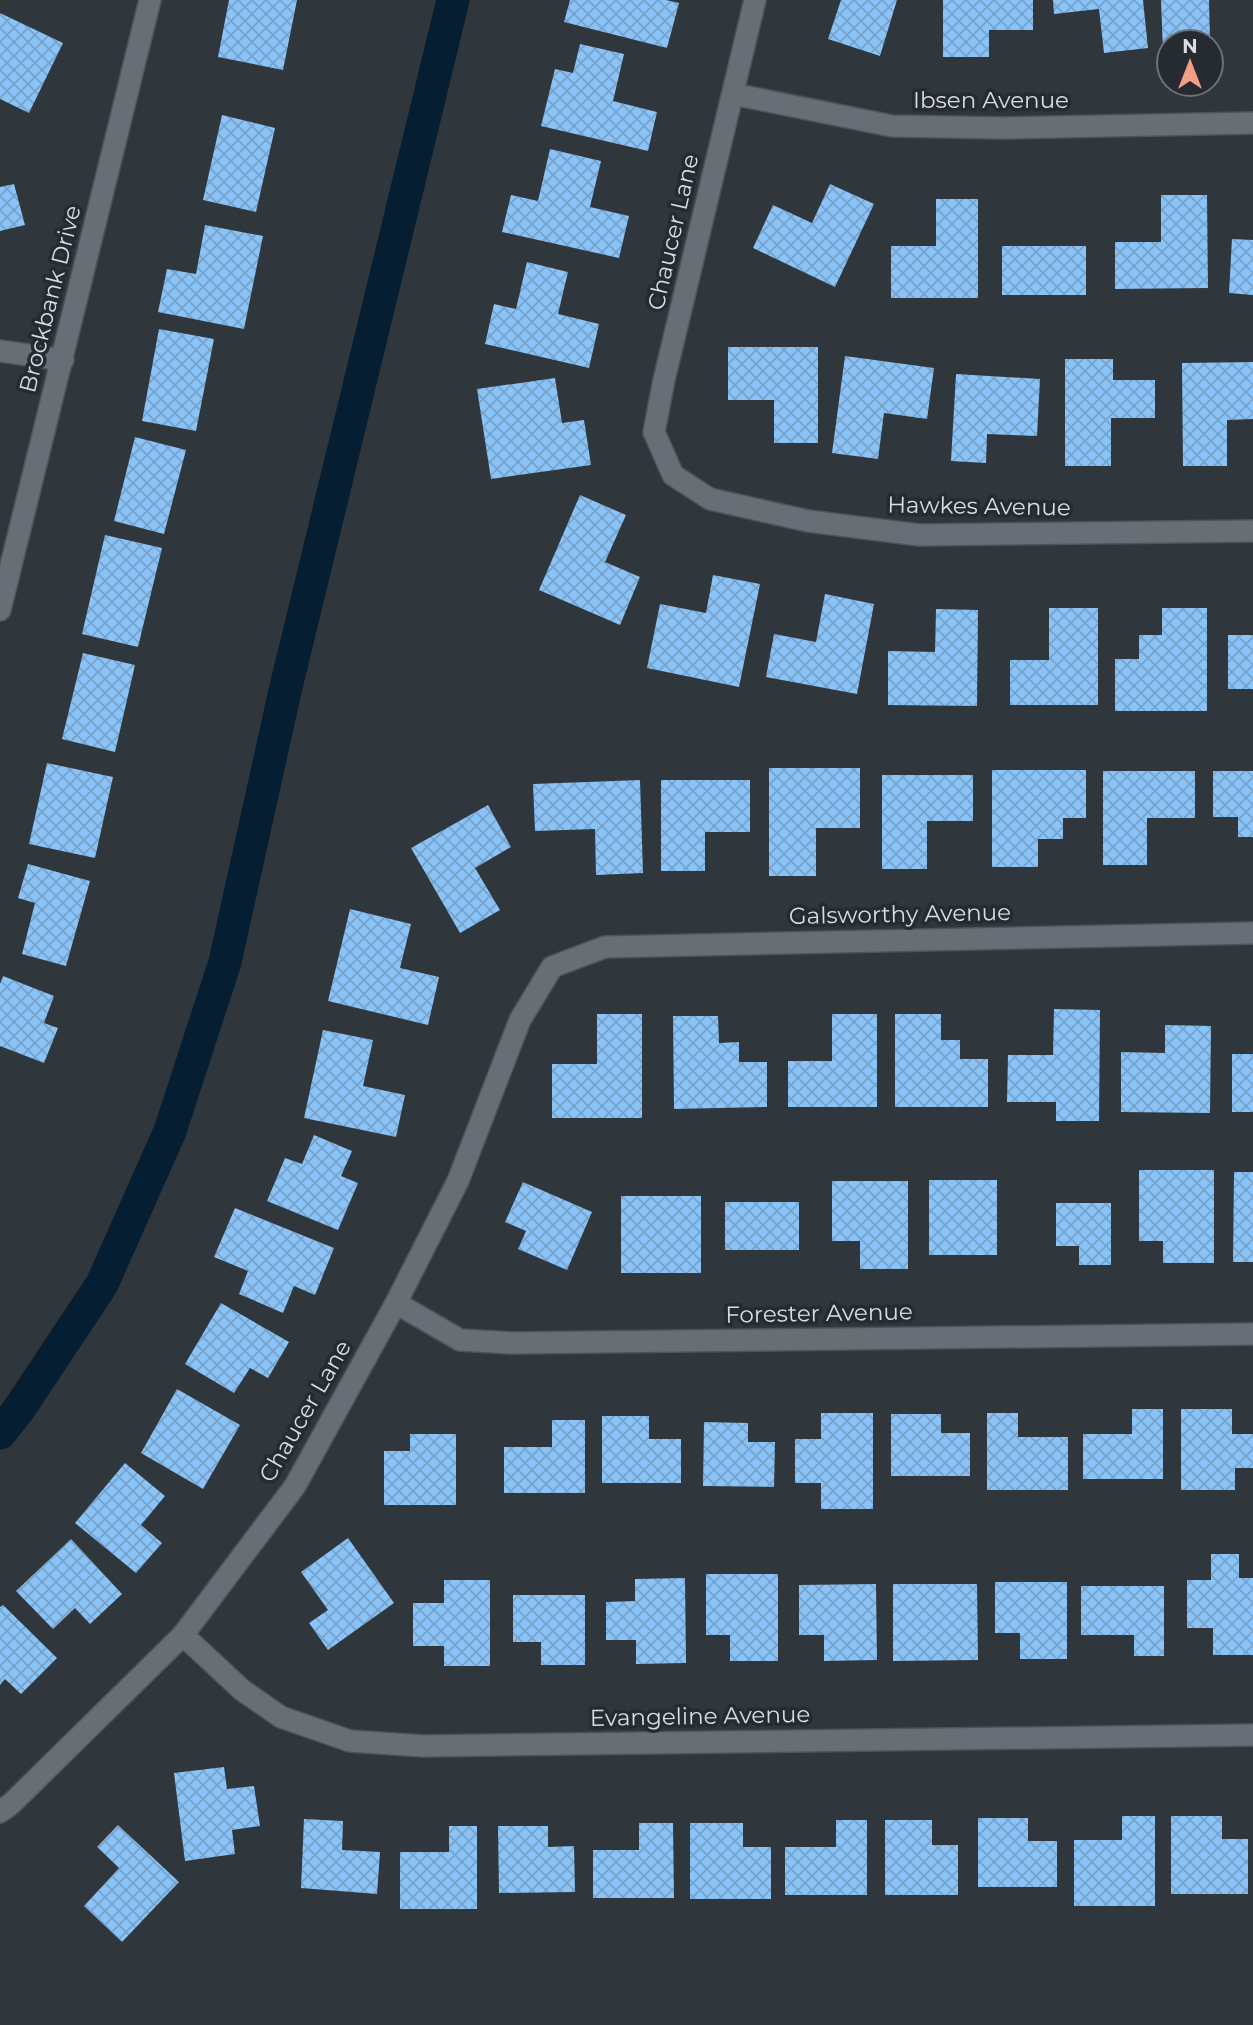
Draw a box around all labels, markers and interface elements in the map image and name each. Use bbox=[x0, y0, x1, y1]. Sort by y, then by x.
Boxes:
north arrow bbox=[1155, 28, 1225, 98]
text: N bbox=[1182, 35, 1198, 58]
street label: Ibsen Avenue bbox=[913, 86, 1069, 114]
street label: Chaucer Lane bbox=[641, 151, 705, 313]
street label: Brockbank Drive bbox=[13, 203, 87, 395]
street label: Hawkes Avenue bbox=[887, 490, 1071, 522]
street label: Galsworthy Avenue bbox=[789, 898, 1011, 930]
street label: Forester Avenue bbox=[725, 1297, 913, 1329]
street label: Chaucer Lane bbox=[253, 1335, 357, 1487]
street label: Evangeline Avenue bbox=[589, 1700, 811, 1732]

